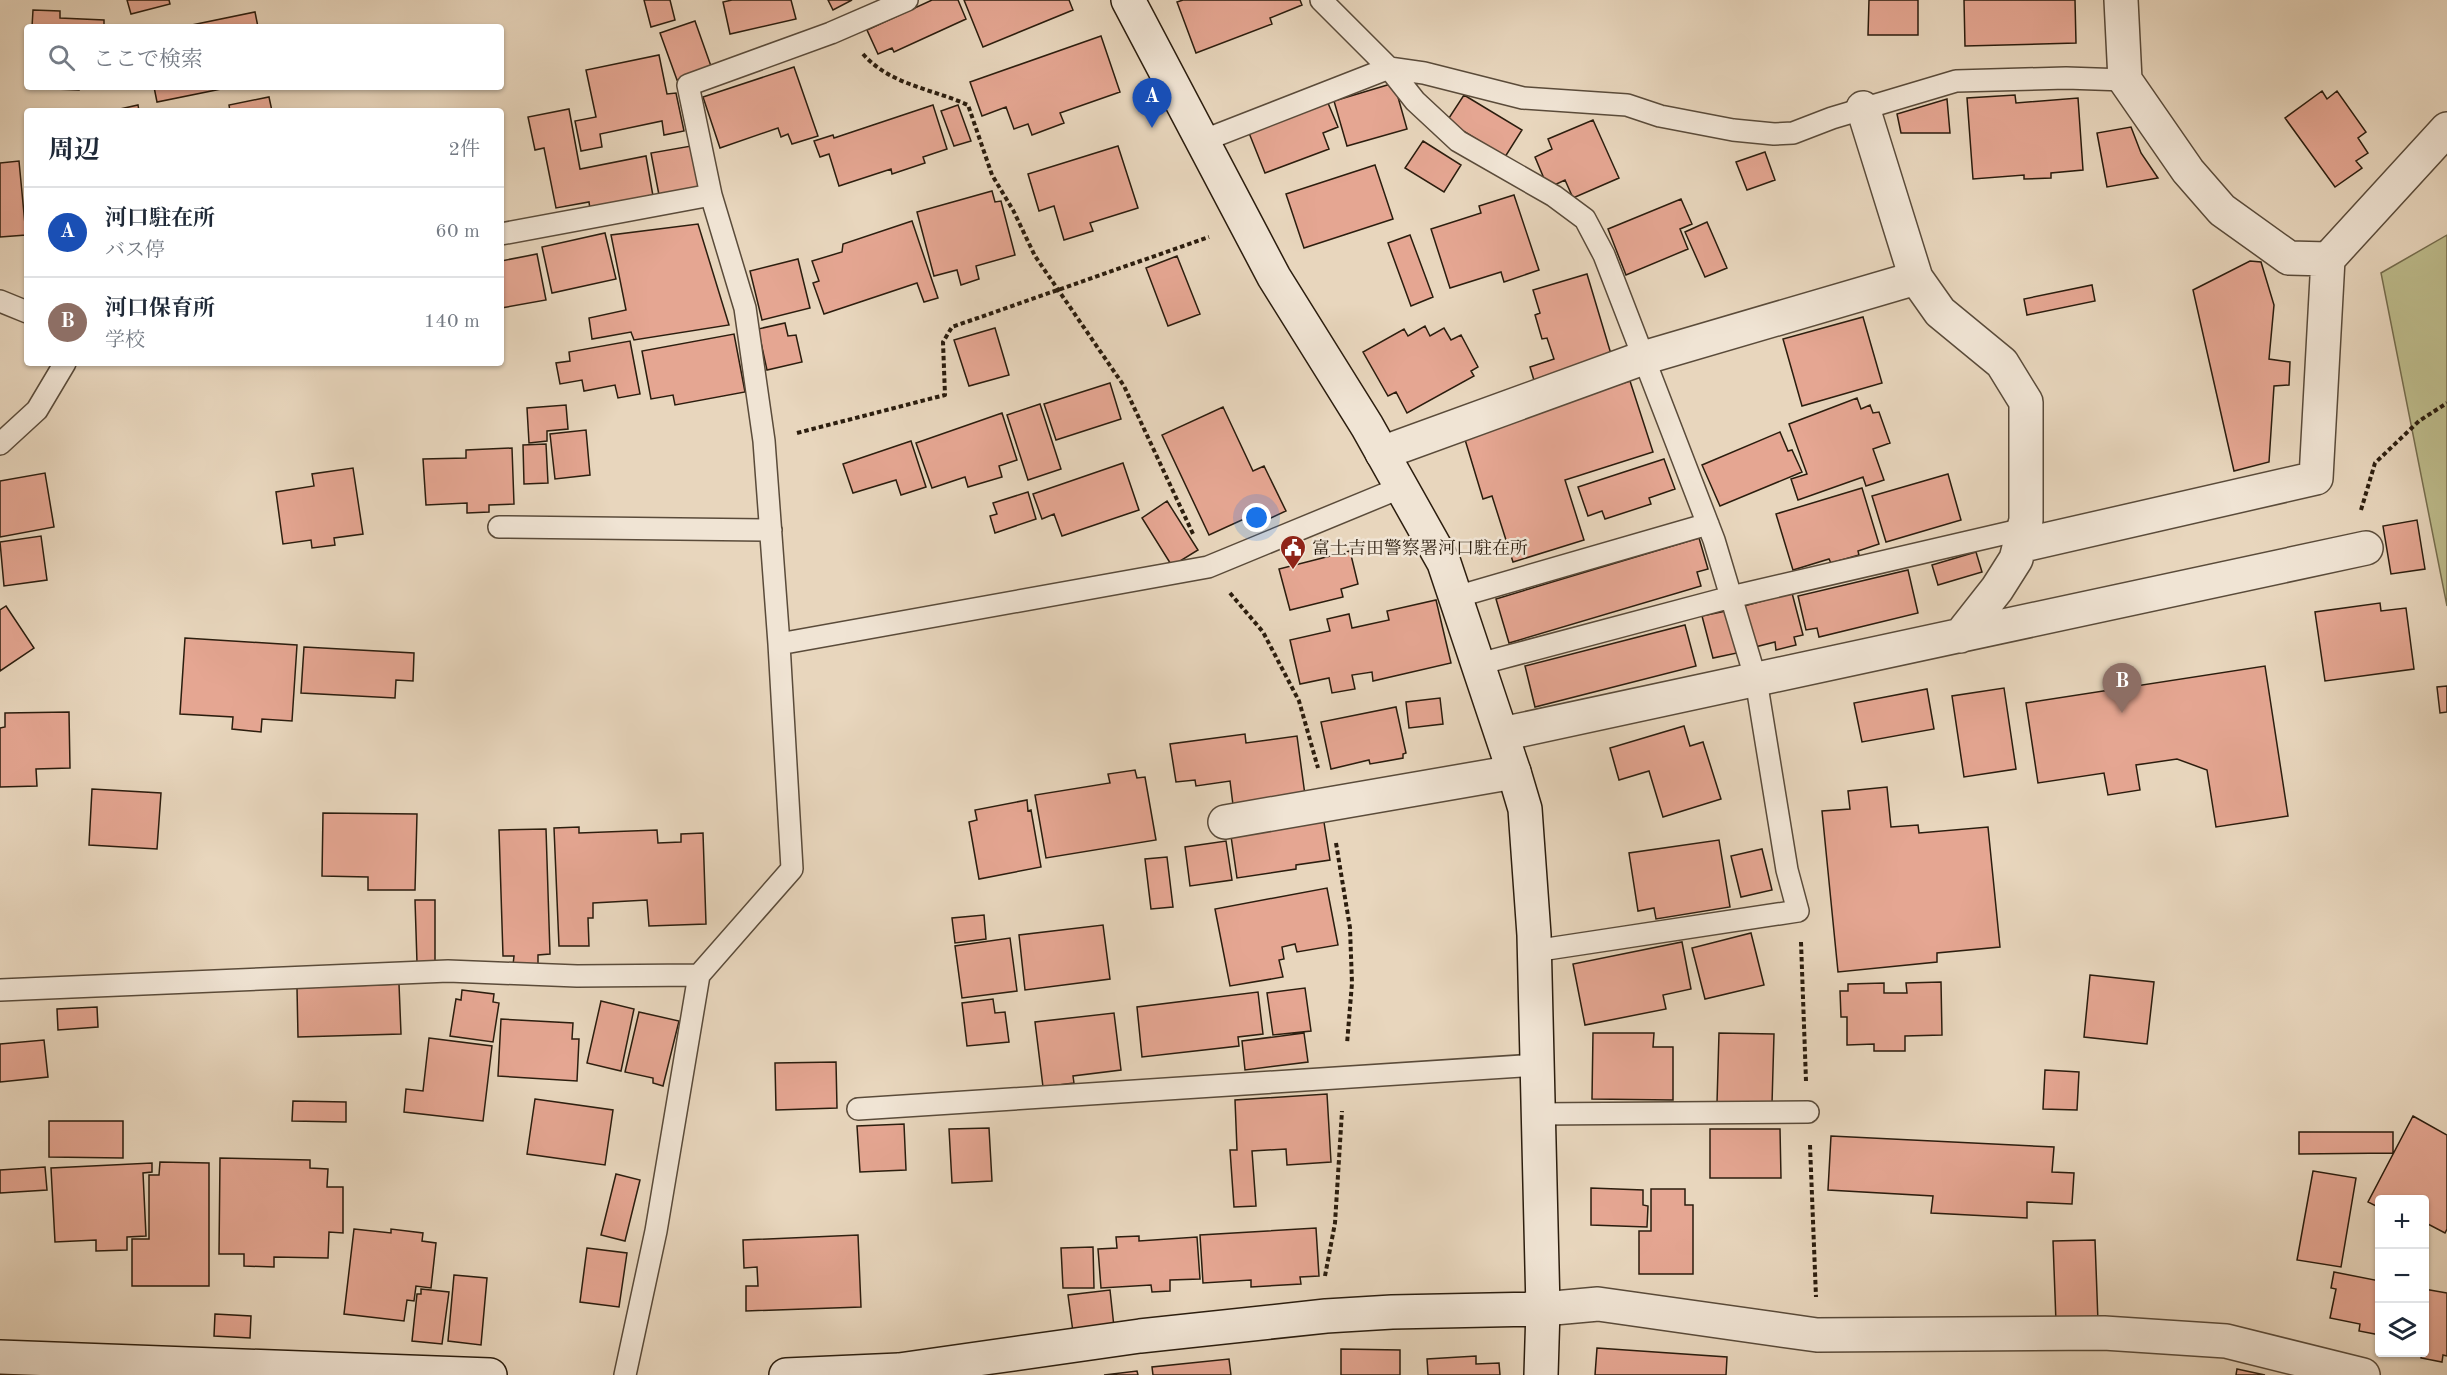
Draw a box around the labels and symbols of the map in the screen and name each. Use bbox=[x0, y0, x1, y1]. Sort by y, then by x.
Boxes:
pin: A bbox=[1132, 78, 1172, 128]
your location bbox=[1242, 503, 1271, 532]
public building icon: 富士吉田警察署河口駐在所 bbox=[1278, 533, 1308, 571]
place label: 富士吉田警察署河口駐在所 bbox=[1312, 538, 1528, 558]
pin: B bbox=[2102, 664, 2142, 713]

